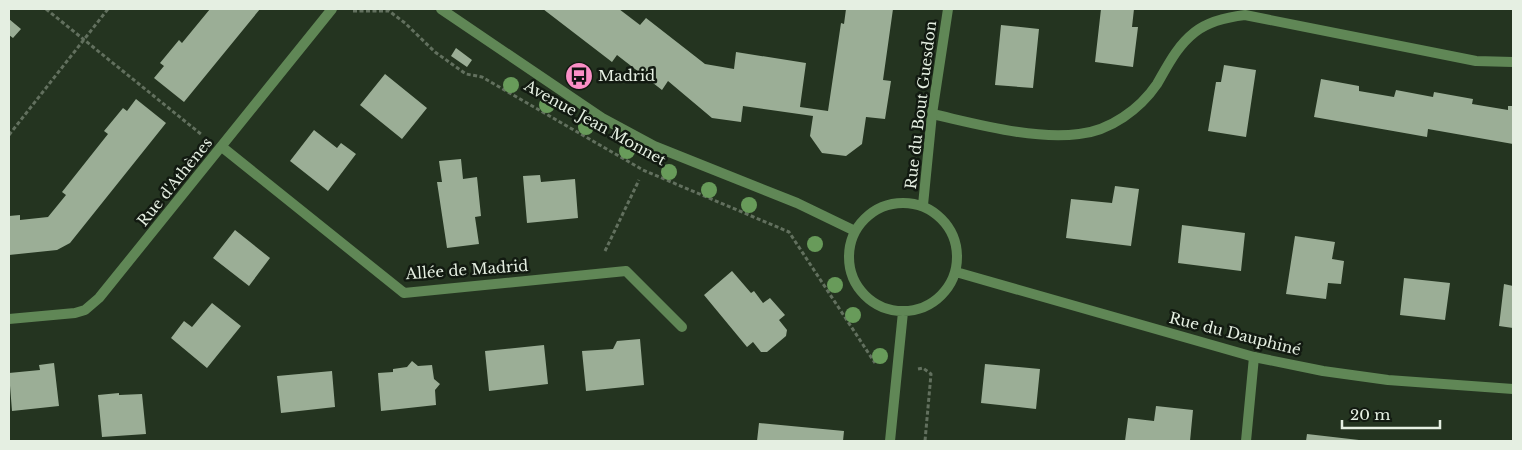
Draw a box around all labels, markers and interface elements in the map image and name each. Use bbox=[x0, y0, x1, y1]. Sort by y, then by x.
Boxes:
street label: Rue du Bout Guesdon bbox=[901, 20, 940, 190]
bus stop icon: Madrid bbox=[564, 61, 594, 91]
place label: Madrid bbox=[598, 66, 655, 85]
street label: Avenue Jean Monnet bbox=[520, 75, 670, 170]
street label: Rue d'Athènes bbox=[133, 133, 216, 230]
street label: Allée de Madrid bbox=[404, 256, 529, 283]
street label: Rue du Dauphiné bbox=[1167, 308, 1303, 359]
scale bar bbox=[1342, 398, 1440, 430]
text: 20 m bbox=[1350, 405, 1390, 424]

